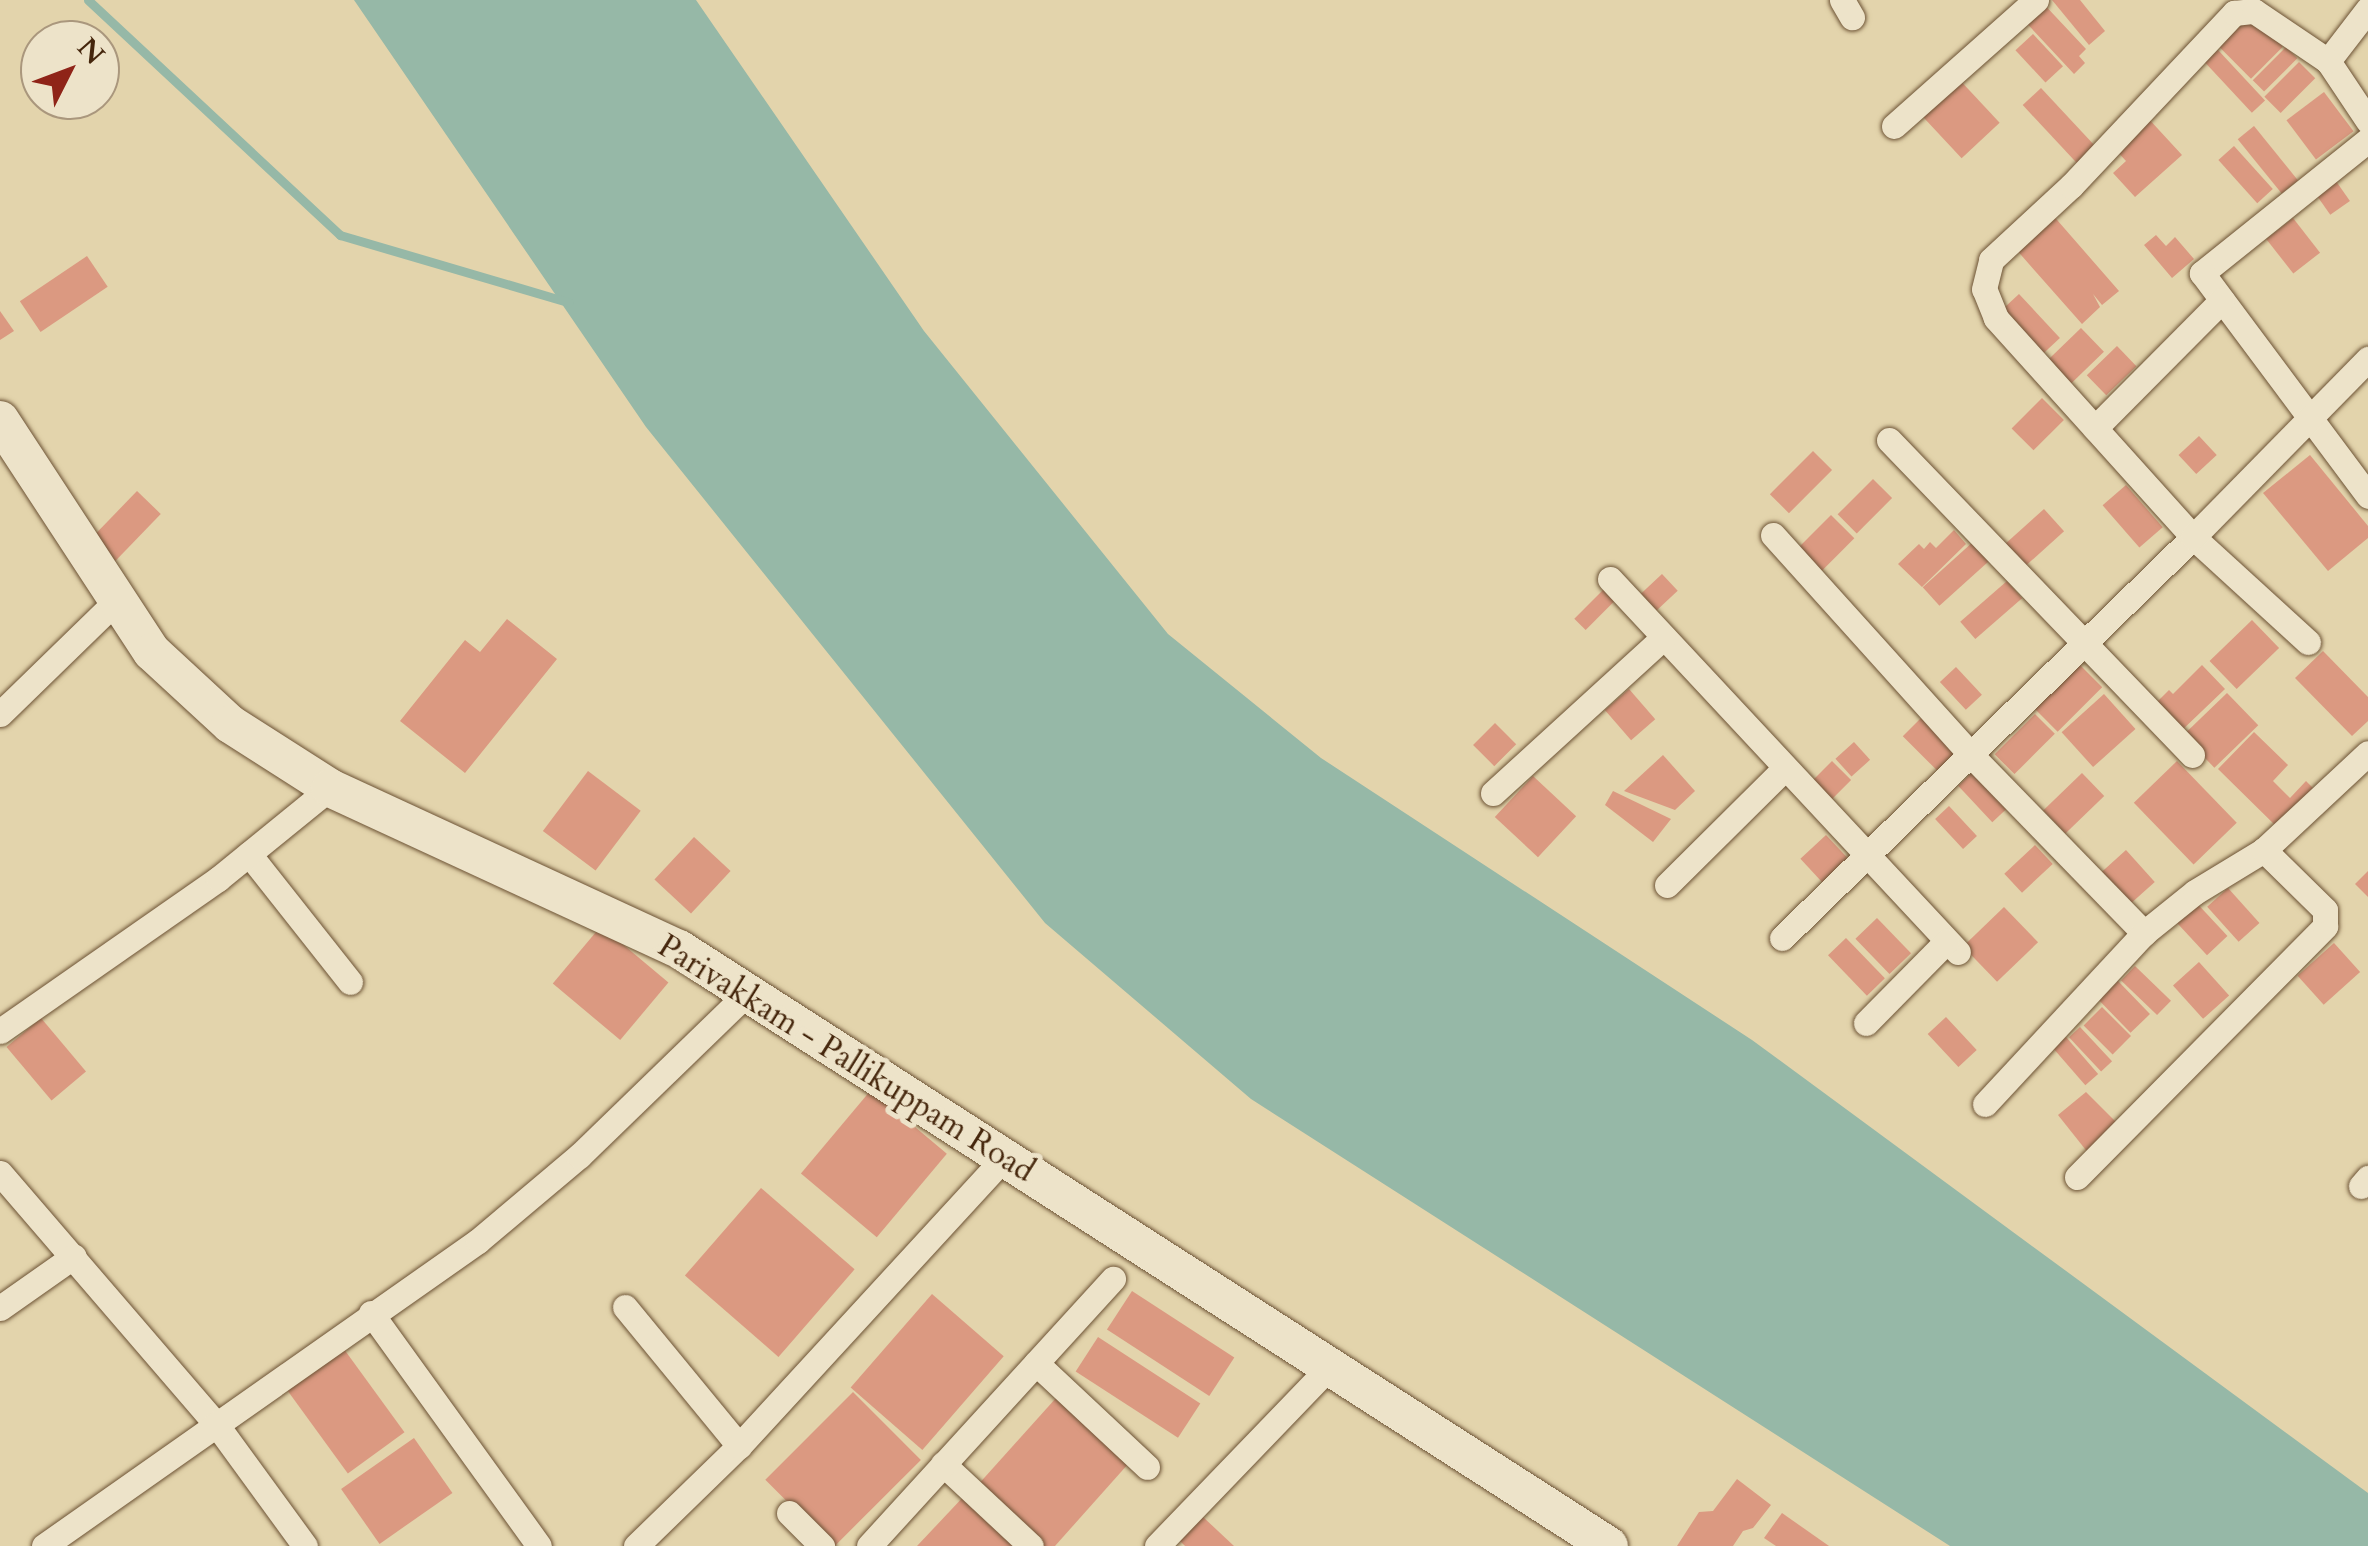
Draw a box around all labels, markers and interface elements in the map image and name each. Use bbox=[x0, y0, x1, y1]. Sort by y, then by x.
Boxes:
north arrow bbox=[20, 20, 120, 120]
text: N bbox=[69, 30, 113, 73]
street label: Parivakkam - Pallikuppam Road bbox=[651, 927, 1041, 1191]

